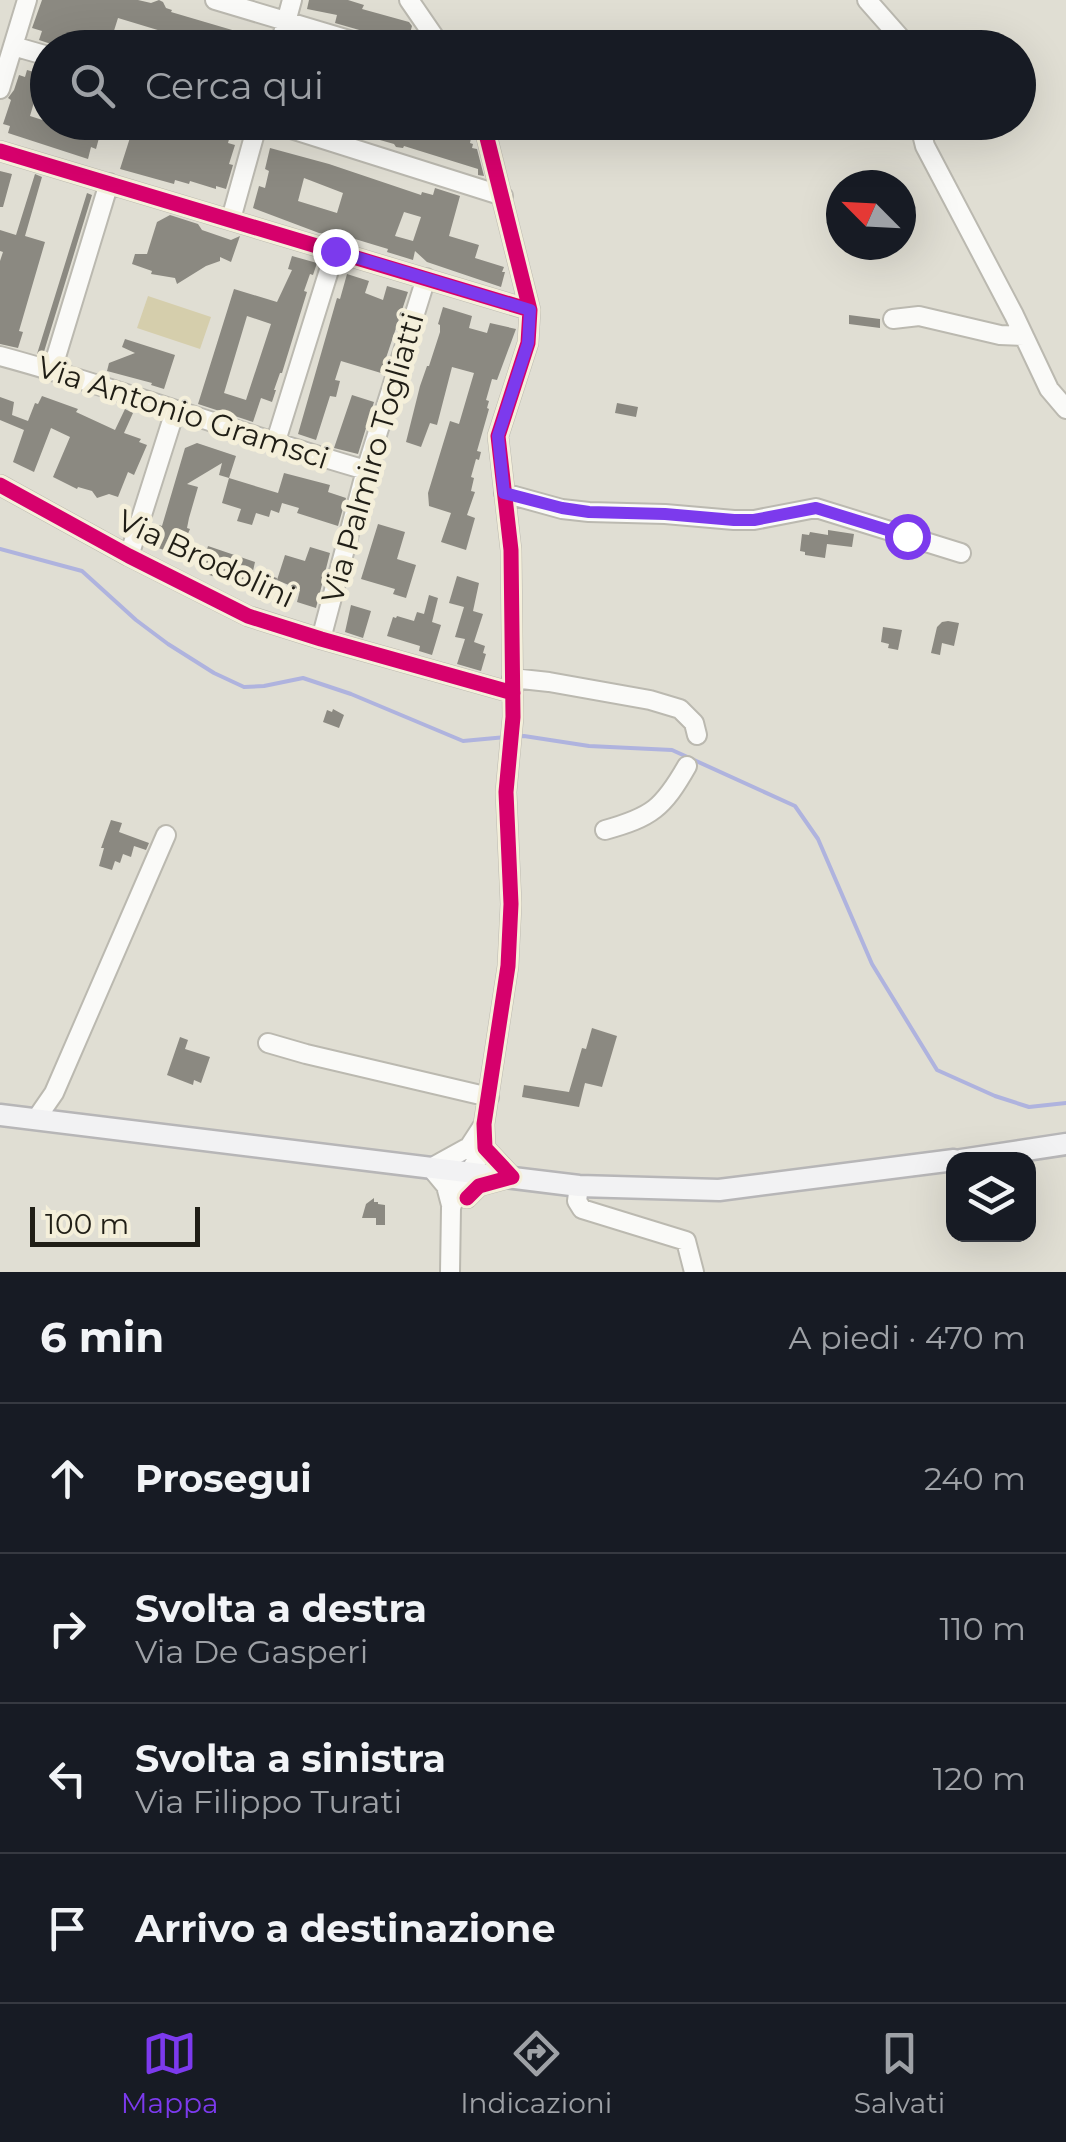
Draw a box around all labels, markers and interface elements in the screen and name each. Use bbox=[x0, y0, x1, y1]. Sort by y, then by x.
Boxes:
search box bbox=[30, 30, 1036, 140]
icon: search bbox=[65, 58, 120, 113]
text: Cerca qui bbox=[145, 62, 324, 109]
north arrow bbox=[826, 170, 916, 260]
route end bbox=[313, 229, 359, 275]
street label: Via Palmiro Togliatti bbox=[313, 309, 432, 607]
street label: Via Antonio Gramsci bbox=[33, 348, 334, 477]
street label: Via Brodolini bbox=[112, 501, 300, 616]
route start bbox=[885, 514, 931, 560]
map controls bbox=[946, 1152, 1036, 1242]
button: layers bbox=[946, 1152, 1036, 1242]
scale bar bbox=[30, 1202, 200, 1246]
text: 100 m bbox=[45, 1207, 129, 1241]
text: 6 min bbox=[40, 1311, 164, 1363]
text: A piedi · 470 m bbox=[789, 1318, 1026, 1357]
icon: ahead bbox=[40, 1451, 95, 1506]
text: Prosegui bbox=[135, 1455, 312, 1502]
text: 240 m bbox=[924, 1459, 1026, 1498]
text: Svolta a destra bbox=[135, 1585, 427, 1632]
icon: right bbox=[40, 1601, 95, 1656]
text: 110 m bbox=[939, 1609, 1026, 1648]
text: Via De Gasperi bbox=[135, 1632, 368, 1671]
text: Svolta a sinistra bbox=[135, 1735, 446, 1782]
icon: left bbox=[40, 1751, 95, 1806]
text: 120 m bbox=[933, 1759, 1026, 1798]
text: Via Filippo Turati bbox=[135, 1782, 402, 1821]
icon: arrive bbox=[40, 1901, 95, 1956]
text: Arrivo a destinazione bbox=[135, 1905, 556, 1952]
tab: Mappa bbox=[121, 2026, 218, 2120]
tab: Indicazioni bbox=[460, 2026, 612, 2120]
tab: Salvati bbox=[854, 2026, 945, 2120]

